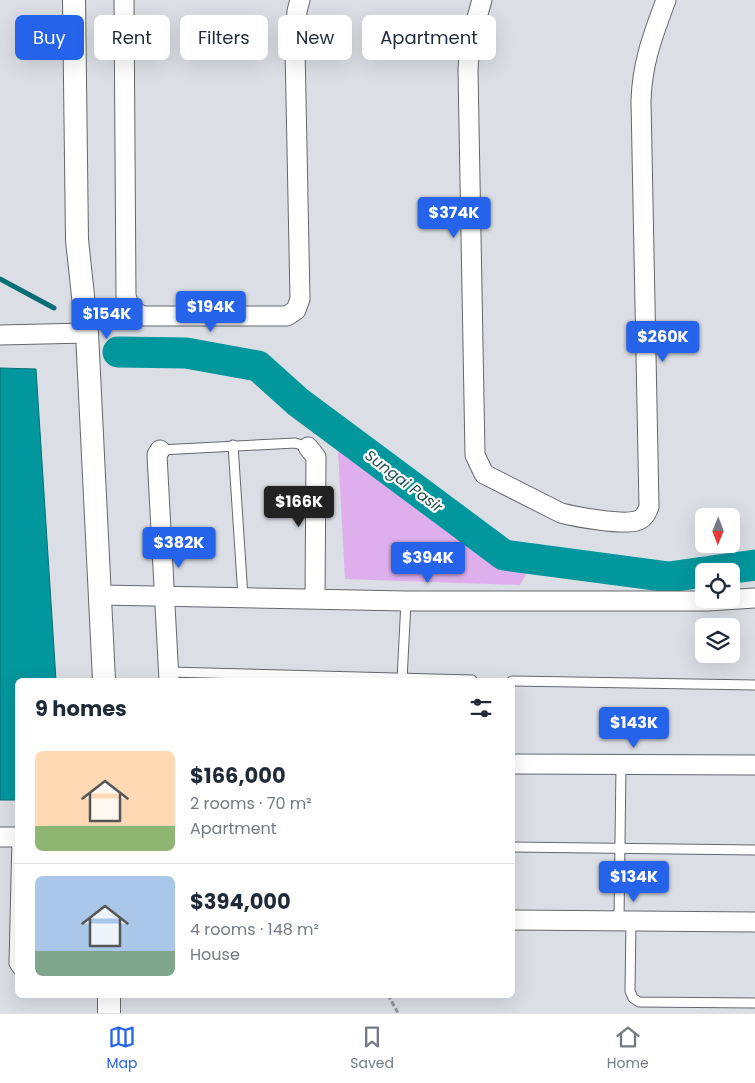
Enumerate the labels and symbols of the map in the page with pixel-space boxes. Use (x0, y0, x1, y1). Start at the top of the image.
pin: $374K (419, 196, 489, 239)
pin: $194K (176, 290, 246, 333)
pin: $154K (72, 298, 142, 340)
pin: $260K (628, 320, 698, 363)
water label: Sungai Pasir (361, 445, 448, 517)
pin: $166K (264, 486, 334, 528)
north arrow (695, 508, 740, 552)
pin: $382K (144, 526, 214, 569)
pin: $394K (393, 542, 463, 584)
pin: $143K (599, 706, 669, 749)
pin: $134K (599, 860, 669, 903)

